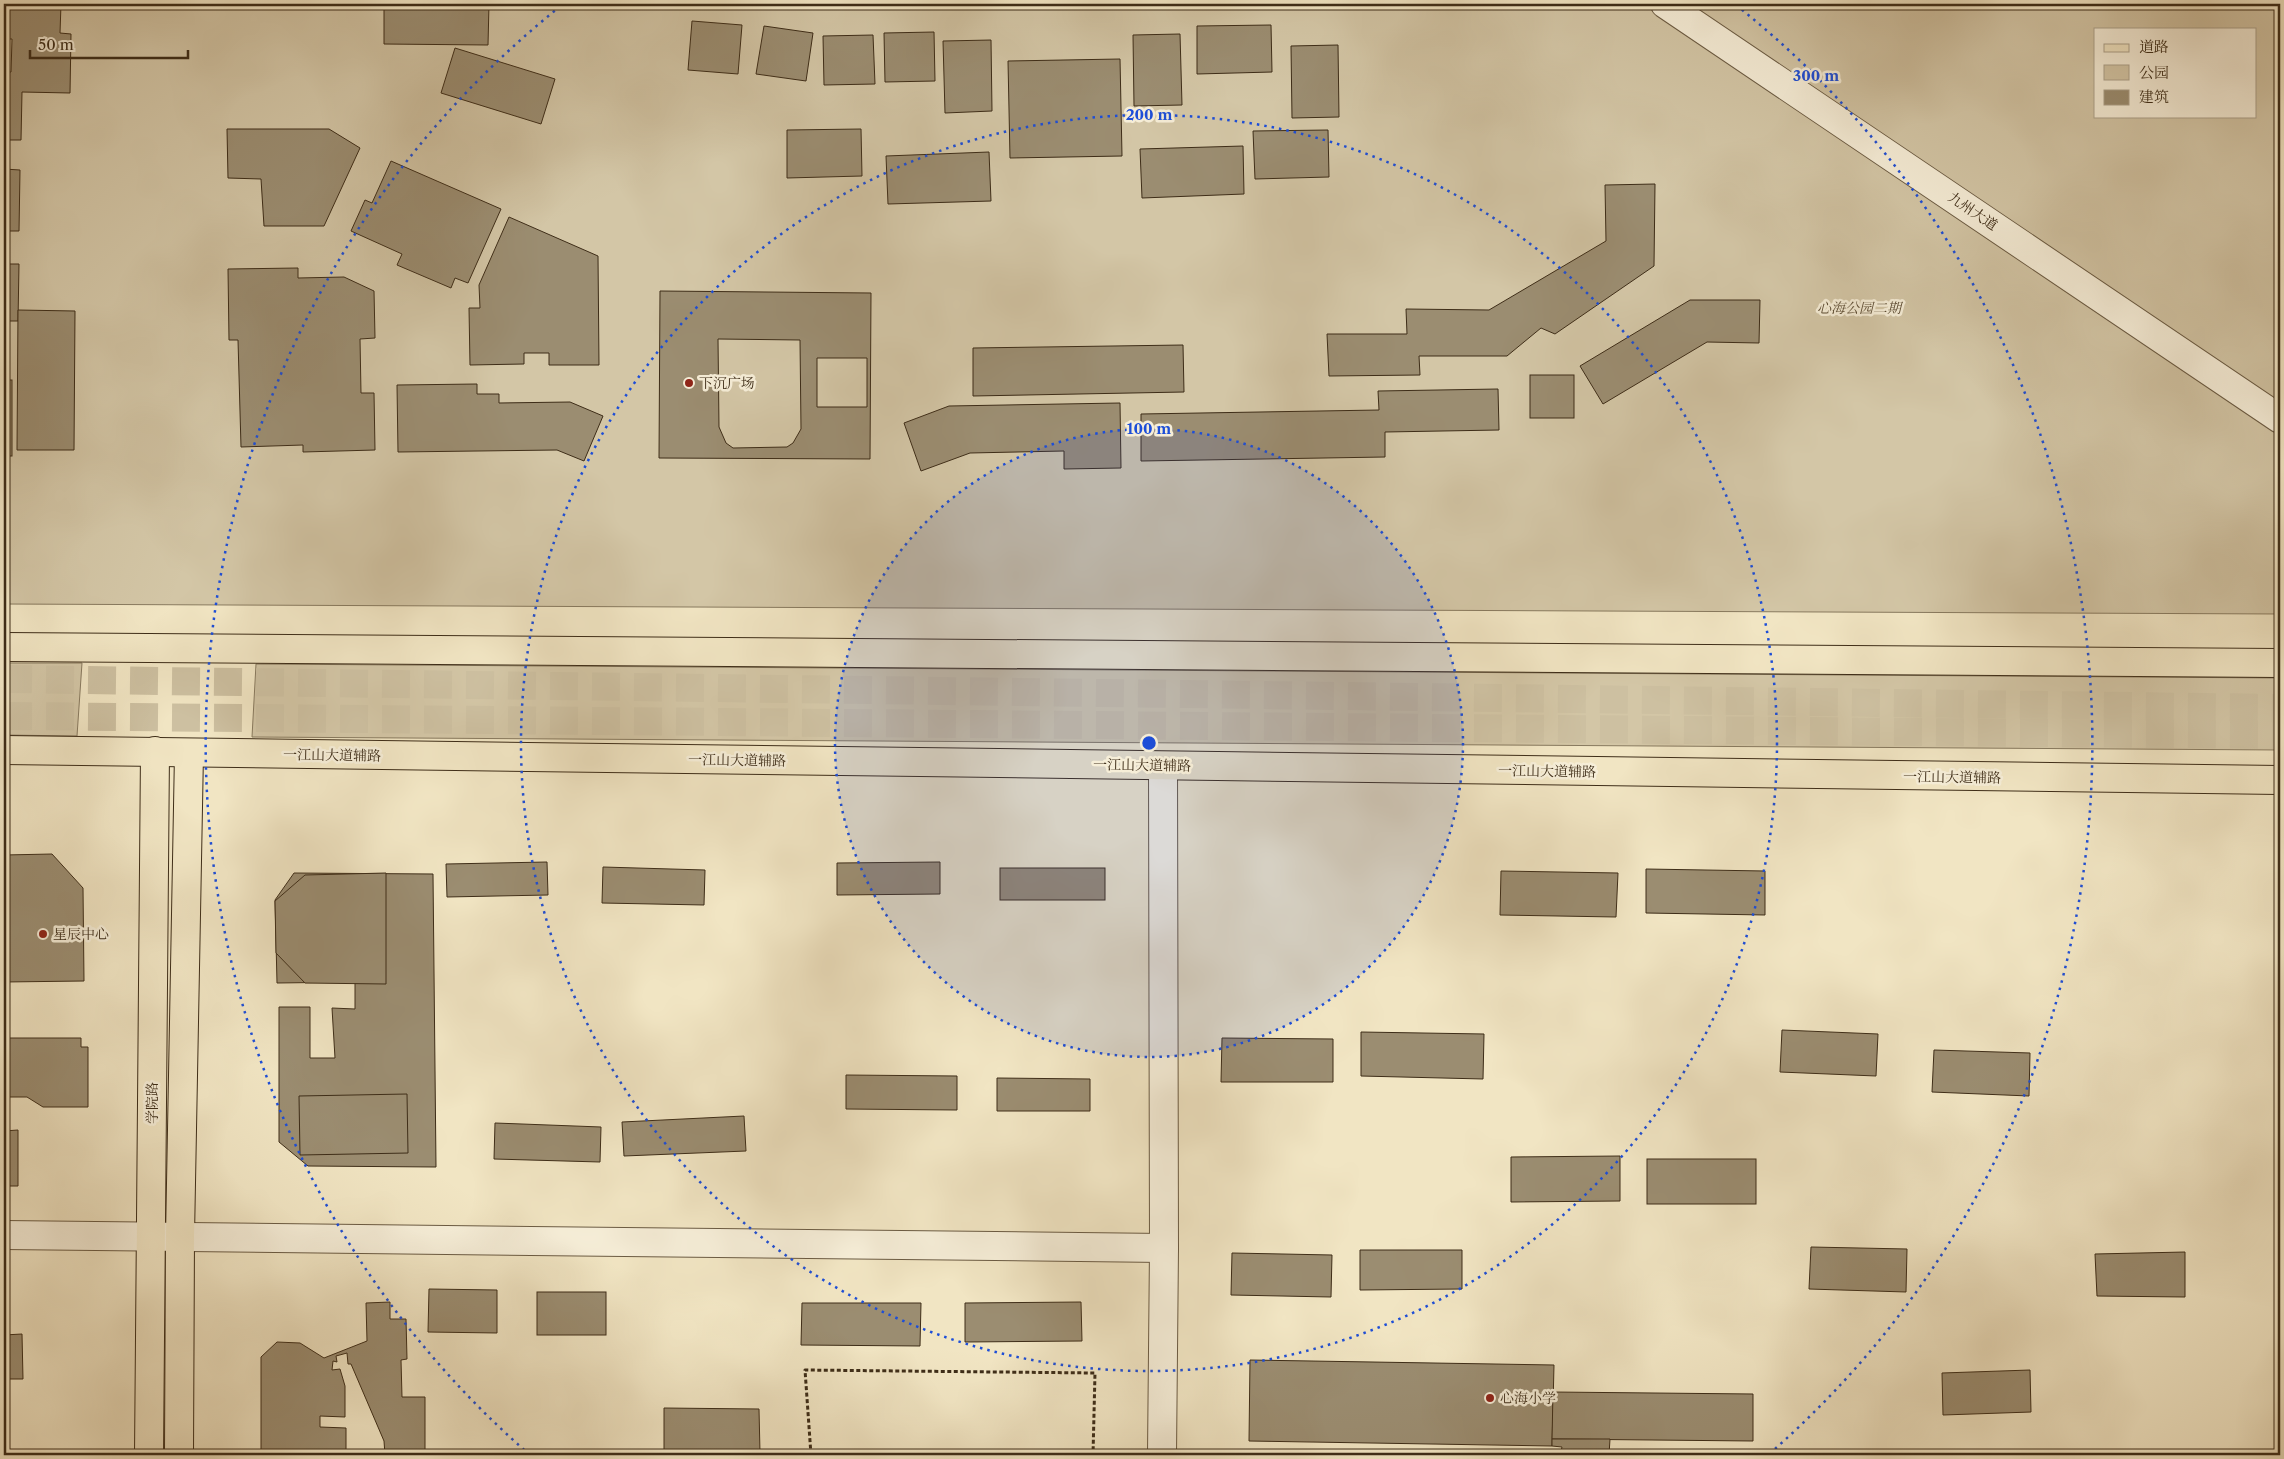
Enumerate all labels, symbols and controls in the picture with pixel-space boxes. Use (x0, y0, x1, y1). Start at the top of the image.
scale bar (30, 28, 188, 60)
legend (2094, 28, 2256, 118)
text: 50 m (38, 35, 74, 54)
text: 道路 (2139, 37, 2169, 56)
text: 公园 (2139, 63, 2169, 82)
text: 300 m (1793, 66, 1839, 85)
text: 建筑 (2139, 87, 2169, 106)
text: 200 m (1126, 105, 1172, 124)
street label: 九州大道 (1945, 188, 2001, 234)
park label: 心海公园二期 (1817, 299, 1904, 317)
place label: 下沉广场 (699, 374, 755, 392)
marker: 下沉广场 (683, 377, 695, 389)
text: 100 m (1127, 419, 1171, 438)
centre of rings (1140, 734, 1158, 752)
street label: 一江山大道辅路 (283, 745, 381, 765)
street label: 一江山大道辅路 (688, 750, 786, 770)
street label: 一江山大道辅路 (1093, 755, 1191, 775)
street label: 一江山大道辅路 (1498, 761, 1596, 781)
street label: 一江山大道辅路 (1903, 767, 2001, 787)
place label: 星辰中心 (53, 925, 109, 943)
marker: 星辰中心 (37, 928, 49, 940)
street label: 学院路 (143, 1082, 161, 1124)
place label: 心海小学 (1500, 1389, 1556, 1407)
marker: 心海小学 (1484, 1392, 1496, 1404)

